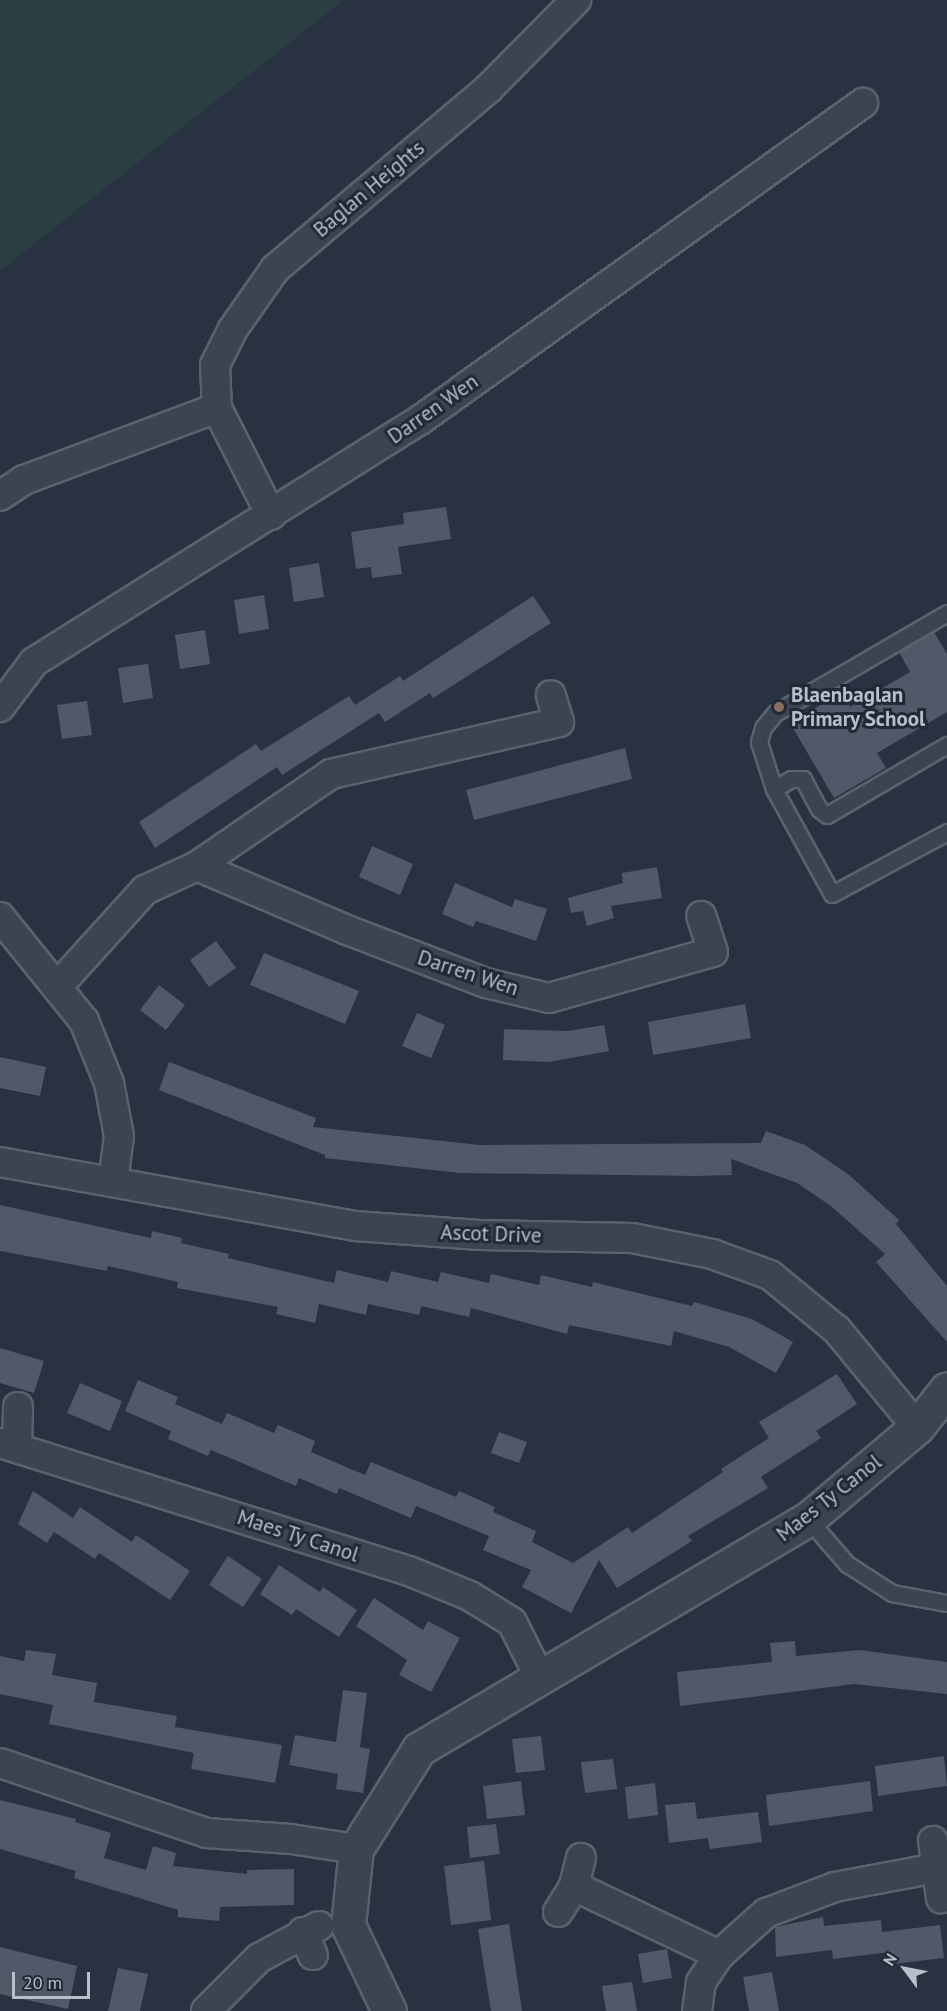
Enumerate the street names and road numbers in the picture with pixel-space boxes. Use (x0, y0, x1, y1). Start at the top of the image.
street label: Baglan Heights (309, 135, 429, 243)
street label: Darren Wen (383, 369, 483, 449)
street label: Darren Wen (414, 945, 522, 1001)
street label: Ascot Drive (440, 1220, 542, 1248)
street label: Maes Ty Canol (771, 1449, 887, 1547)
street label: Maes Ty Canol (234, 1504, 362, 1568)

